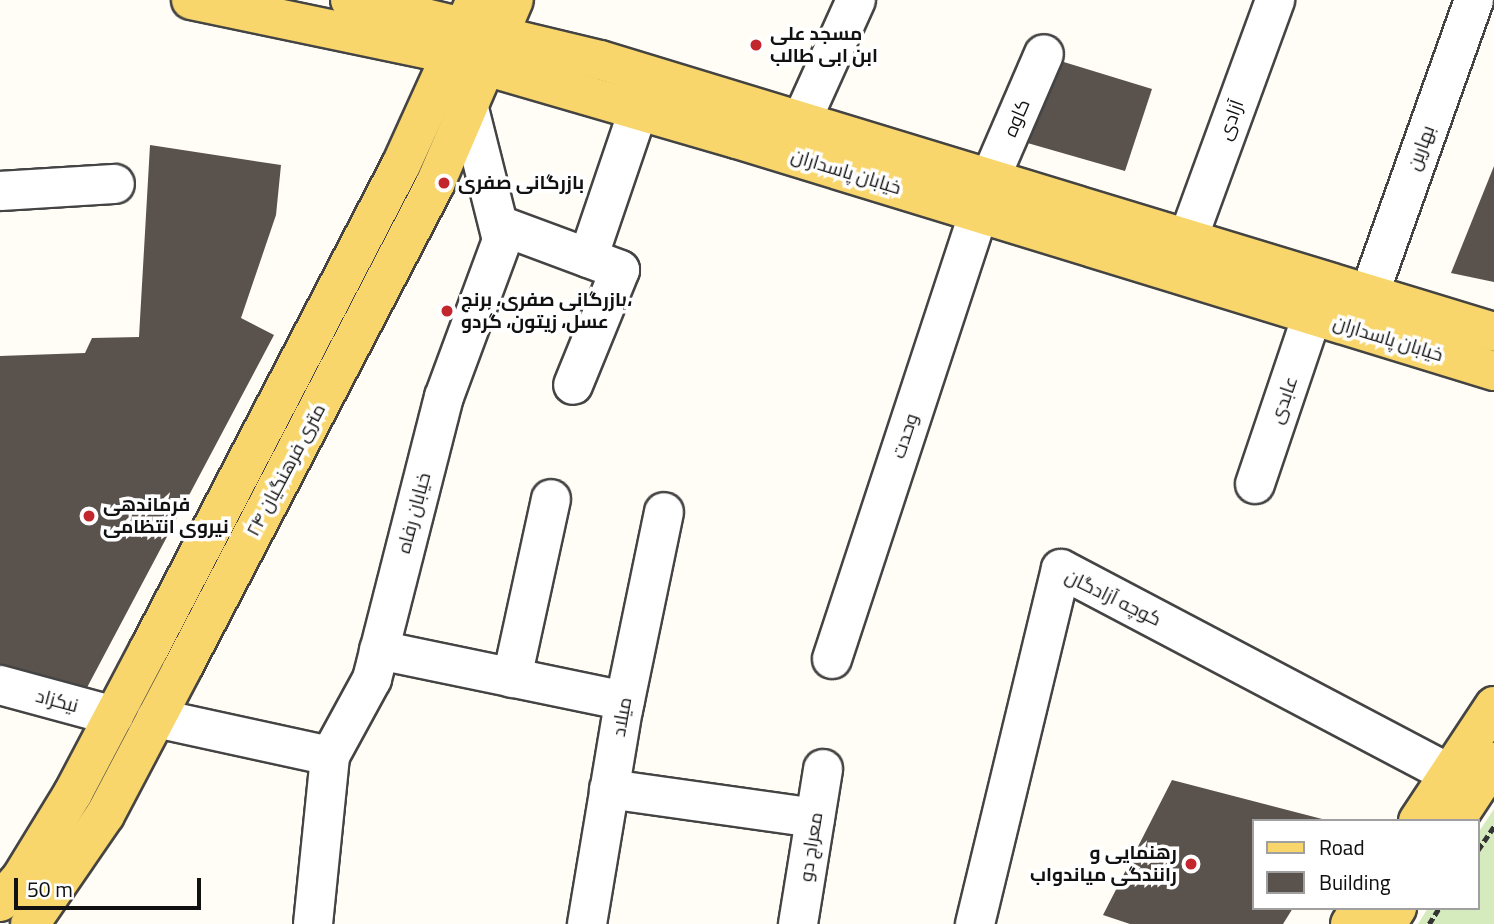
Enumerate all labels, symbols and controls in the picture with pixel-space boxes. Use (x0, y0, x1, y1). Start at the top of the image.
place label: مسجد علی ابن ابی طالب (770, 23, 878, 67)
marker: مسجد علی ابن ابی طالب (748, 37, 764, 53)
street label: کاوه (999, 96, 1035, 140)
street label: آزادی (1213, 97, 1249, 143)
street label: بهارین (1402, 122, 1440, 174)
street label: خیابان پاسداران (788, 144, 904, 200)
place label: بازرگانی صفری (458, 172, 584, 194)
marker: بازرگانی صفری (436, 175, 452, 191)
place label: بازرگانی صفری، برنج، عسل، زیتون، گردو (461, 289, 632, 333)
marker: بازرگانی صفری، برنج، عسل، زیتون، گردو (439, 303, 455, 319)
street label: خیابان پاسداران (1330, 311, 1446, 367)
street label: عابدی (1265, 373, 1303, 427)
street label: ۲۴ متری فرهنگیان (241, 400, 331, 540)
street label: وحدت (887, 411, 923, 461)
street label: خیابان رفاه (392, 470, 436, 556)
place label: فرماندهی نیروی انتظامی (103, 494, 229, 538)
marker: فرماندهی نیروی انتظامی (81, 508, 97, 524)
street label: کوچه آزادگان (1061, 565, 1165, 631)
street label: نیکزاد (33, 684, 81, 718)
street label: میلاد (607, 695, 637, 739)
street label: معراج دو (794, 811, 828, 883)
legend (1252, 819, 1480, 910)
text: Road (1319, 828, 1365, 867)
place label: رهنمایی و رانندگی میاندواب (1030, 842, 1177, 886)
marker: رهنمایی و رانندگی میاندواب (1183, 856, 1199, 872)
text: Building (1319, 863, 1391, 902)
scale bar (18, 864, 205, 908)
text: 50 m (27, 870, 73, 909)

